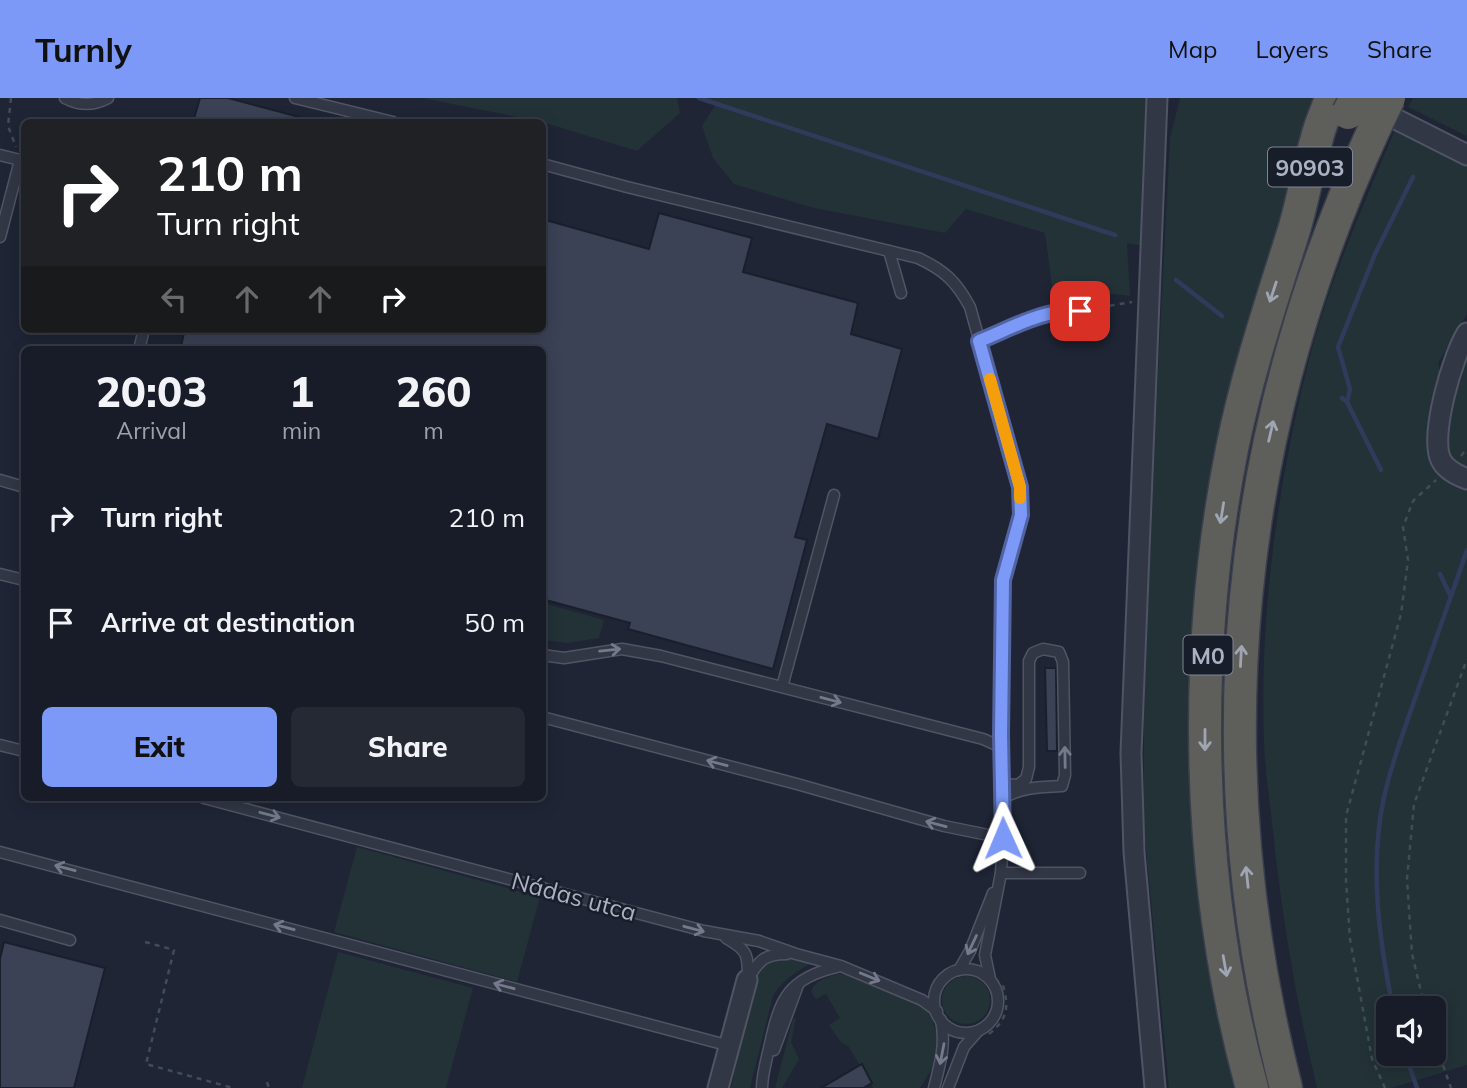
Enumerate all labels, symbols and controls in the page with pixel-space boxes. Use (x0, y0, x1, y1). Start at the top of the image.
text: Turnly (35, 29, 132, 70)
text: Map (1168, 34, 1217, 64)
text: Layers (1255, 34, 1329, 64)
text: Share (1367, 34, 1432, 64)
text: 210 m (157, 142, 303, 203)
icon: right (42, 147, 133, 238)
road number: 90903 (1268, 148, 1352, 186)
text: Turn right (157, 203, 300, 243)
icon: left (155, 280, 193, 318)
icon: ahead (228, 280, 266, 318)
icon: ahead (301, 280, 339, 318)
icon: right (374, 280, 412, 318)
pin (1050, 281, 1110, 341)
one-way arrow (1266, 281, 1279, 303)
icon: arrive (1061, 292, 1099, 330)
text: 20:03 (96, 365, 207, 418)
text: 1 (289, 365, 314, 418)
text: 260 (396, 365, 471, 418)
text: Arrival (116, 416, 187, 445)
text: min (282, 416, 321, 445)
text: m (423, 416, 444, 445)
one-way arrow (1265, 420, 1278, 443)
icon: right (42, 499, 80, 537)
text: Turn right (101, 501, 222, 534)
text: 210 m (449, 501, 525, 534)
one-way arrow (1215, 502, 1228, 524)
icon: arrive (42, 604, 80, 642)
text: Arrive at destination (101, 606, 356, 639)
text: 50 m (464, 606, 525, 639)
road number: M0 (1184, 636, 1232, 674)
one-way arrow (598, 644, 621, 657)
one-way arrow (1234, 645, 1247, 668)
one-way arrow (819, 694, 842, 707)
button: Exit (42, 707, 277, 787)
button: Share (291, 707, 525, 787)
one-way arrow (1199, 728, 1212, 751)
one-way arrow (1058, 745, 1072, 768)
one-way arrow (706, 755, 728, 768)
position arrow (966, 801, 1040, 875)
one-way arrow (259, 810, 281, 823)
one-way arrow (925, 816, 947, 829)
one-way arrow (54, 861, 76, 874)
street label: Nádas utca (508, 865, 640, 927)
one-way arrow (1240, 866, 1253, 888)
one-way arrow (274, 920, 296, 933)
one-way arrow (683, 923, 705, 936)
one-way arrow (965, 934, 978, 955)
one-way arrow (1219, 955, 1232, 977)
one-way arrow (859, 972, 880, 985)
one-way arrow (493, 979, 516, 992)
map controls (1376, 996, 1446, 1066)
button: sound (1376, 996, 1446, 1066)
one-way arrow (935, 1042, 948, 1065)

